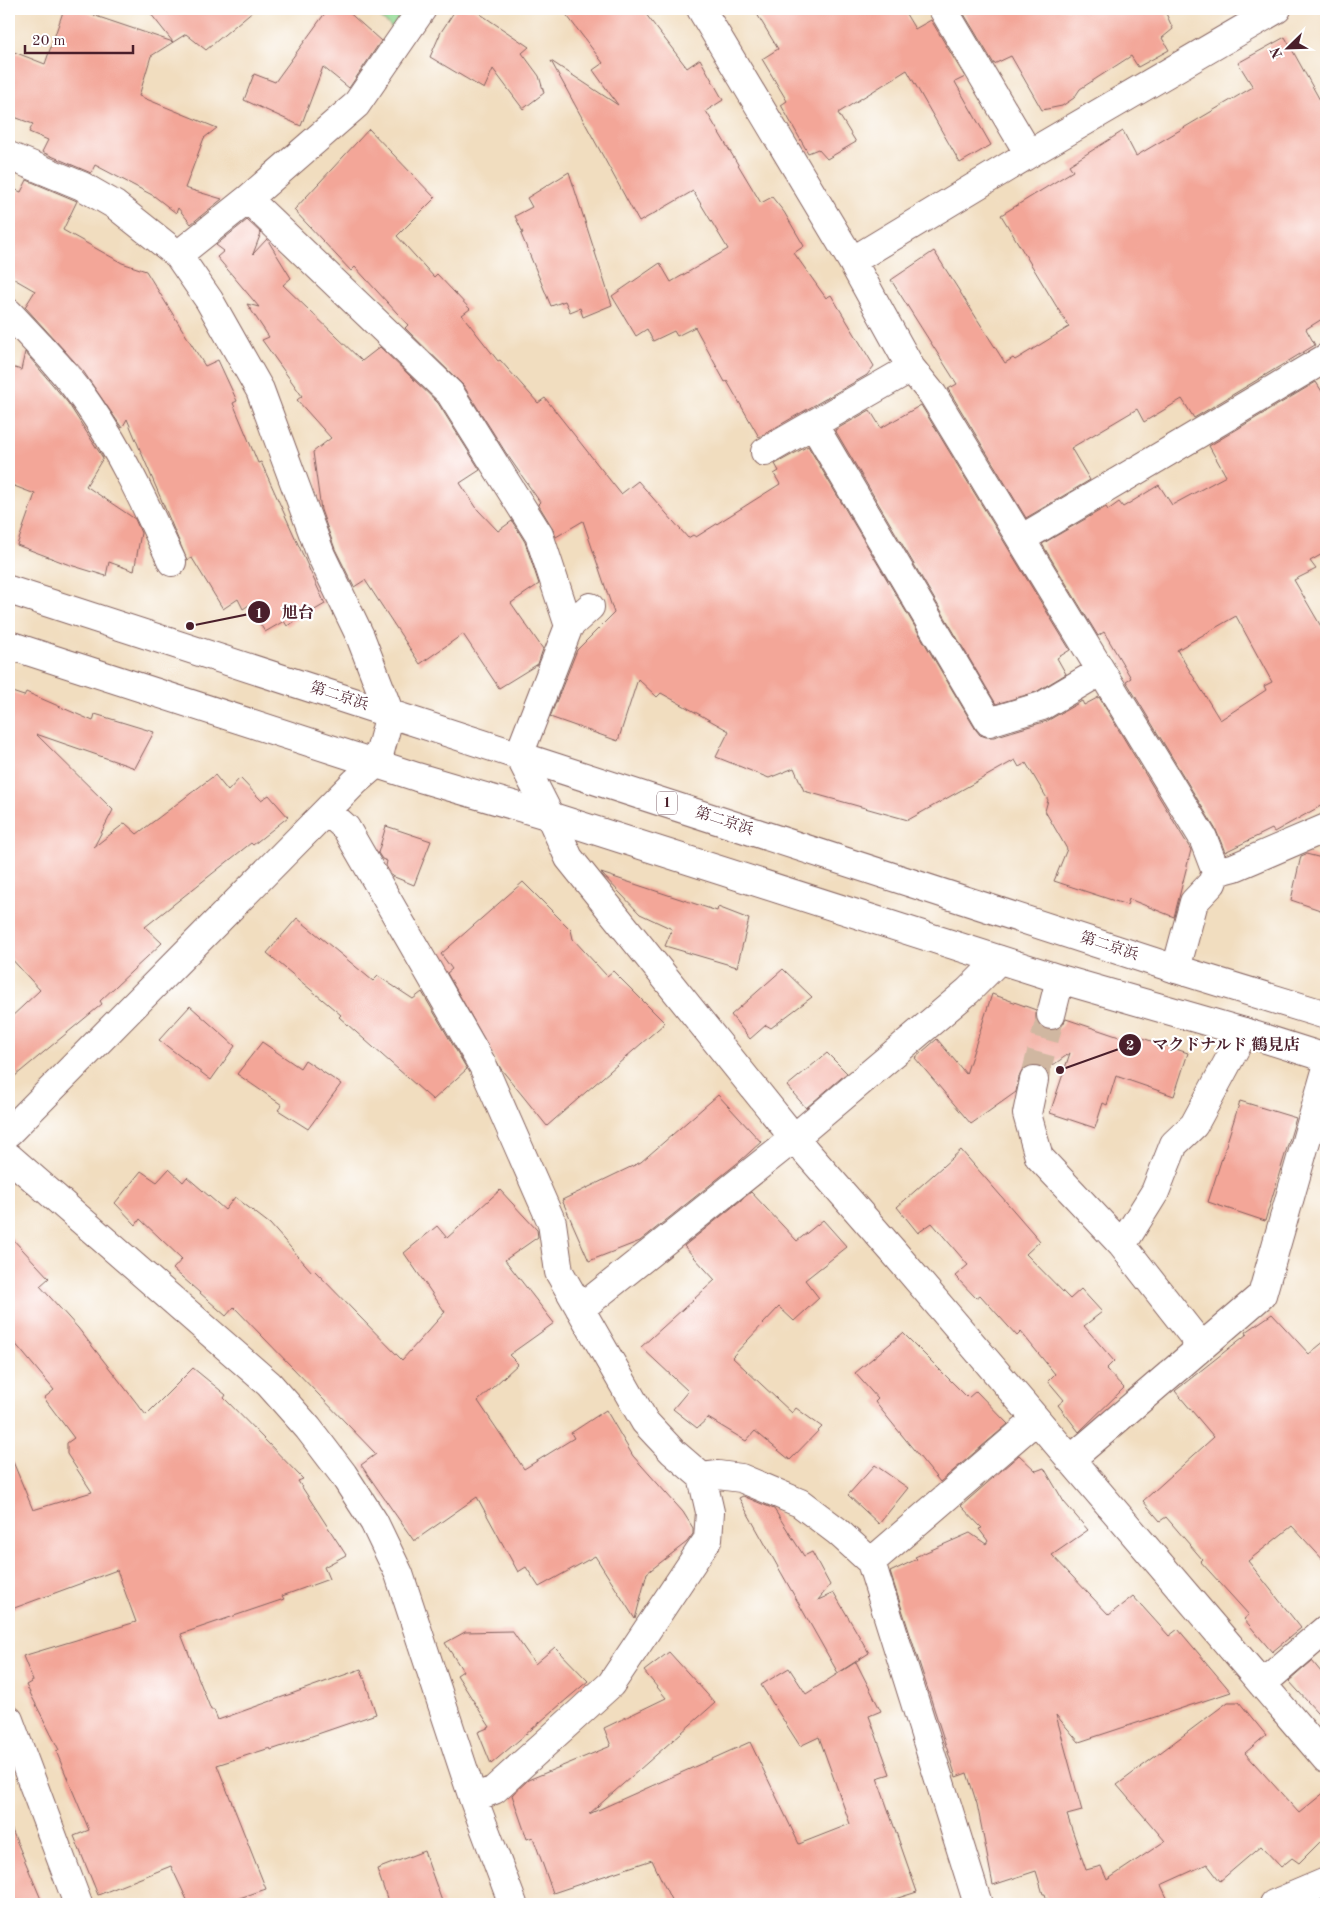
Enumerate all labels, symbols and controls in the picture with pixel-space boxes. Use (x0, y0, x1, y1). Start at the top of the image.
scale bar (25, 22, 132, 54)
north arrow (1262, 22, 1312, 72)
text: 20 m (32, 34, 66, 49)
text: N (1268, 45, 1285, 60)
callout: 旭台 (247, 597, 324, 628)
text: 旭台 (282, 604, 314, 622)
text: 1 (255, 607, 263, 622)
street label: 第二京浜 (308, 679, 370, 713)
road number: 1 (657, 791, 677, 814)
street label: 第二京浜 (693, 804, 755, 838)
street label: 第二京浜 (1078, 929, 1140, 963)
callout: マクドナルド 鶴見店 (1117, 1029, 1311, 1060)
text: マクドナルド 鶴見店 (1152, 1036, 1300, 1054)
text: 2 (1126, 1039, 1134, 1054)

